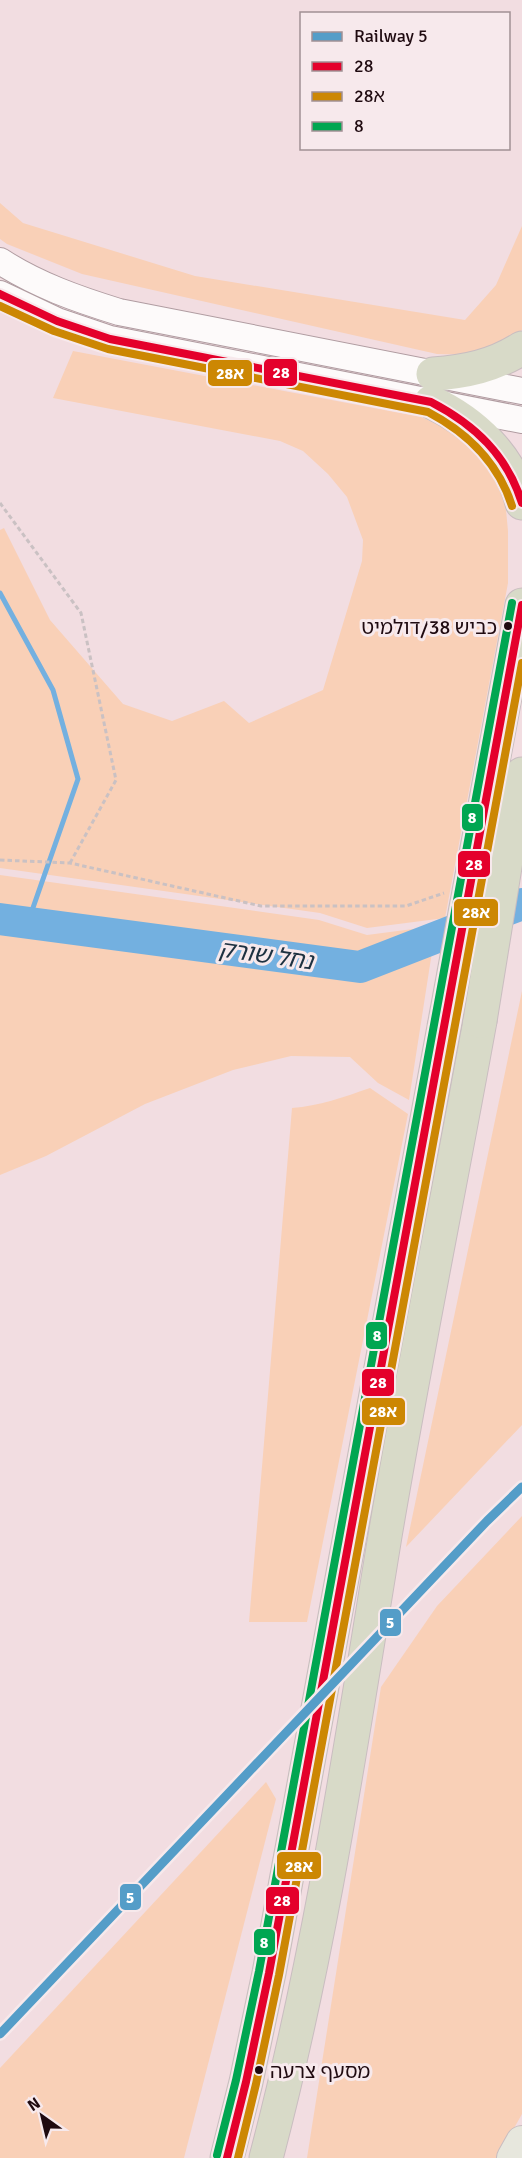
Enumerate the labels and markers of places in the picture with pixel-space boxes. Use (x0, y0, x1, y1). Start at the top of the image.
place label: כביש 38/דולמיט (361, 615, 497, 640)
marker: כביש 38/דולמיט (502, 620, 514, 632)
place label: מסעף צרעה (270, 2059, 370, 2084)
marker: מסעף צרעה (253, 2064, 265, 2076)

